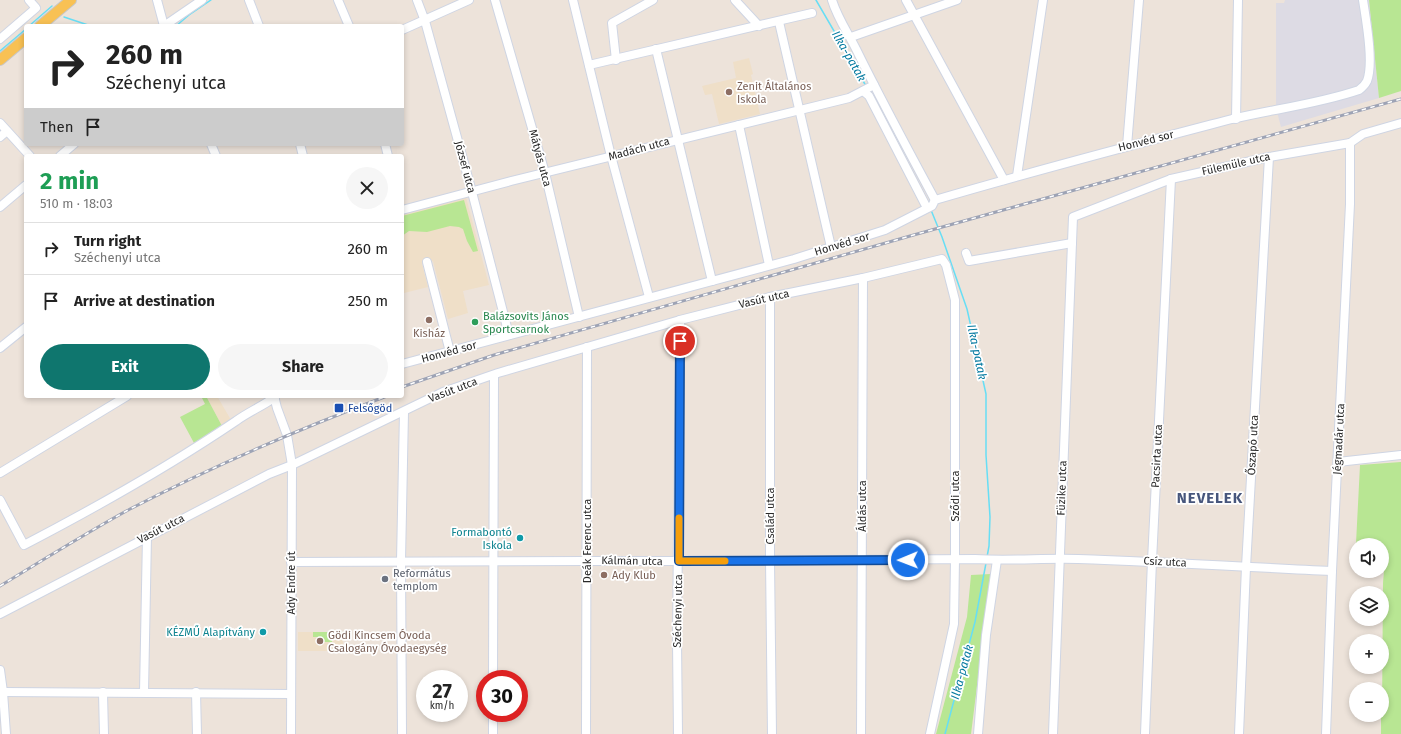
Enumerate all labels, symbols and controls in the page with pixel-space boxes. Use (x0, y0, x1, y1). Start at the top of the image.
water label: Ilka-patak (829, 28, 869, 84)
text: 260 m (106, 38, 183, 71)
icon: right (40, 40, 92, 92)
text: Széchenyi utca (106, 72, 226, 94)
place label: Zenit Általános Iskola (737, 79, 811, 106)
marker: Zenit Általános Iskola (724, 87, 734, 97)
icon: arrive (82, 116, 104, 138)
text: Then (40, 118, 74, 136)
street label: Mátyás utca (526, 128, 554, 188)
street label: Honvéd sor (1117, 128, 1176, 154)
street label: Madách utca (607, 135, 671, 163)
street label: József utca (452, 139, 478, 195)
street label: Fülemüle utca (1201, 150, 1271, 178)
text: 2 min (40, 167, 99, 195)
button: close (346, 167, 388, 209)
text: 510 m · 18:03 (40, 196, 113, 211)
street label: Honvéd sor (813, 229, 872, 259)
text: Turn right (74, 232, 141, 250)
icon: right (40, 238, 62, 260)
text: 260 m (347, 240, 388, 258)
text: Széchenyi utca (74, 250, 161, 265)
street label: Vasút utca (738, 287, 790, 311)
icon: arrive (40, 290, 62, 312)
text: Arrive at destination (74, 292, 215, 310)
text: 250 m (348, 292, 388, 310)
place label: Balázsovits János Sportcsarnok (483, 310, 569, 336)
marker: Kisház (424, 315, 434, 325)
marker: Balázsovits János Sportcsarnok (470, 317, 480, 327)
water label: Ilka-patak (964, 323, 990, 381)
pin (663, 324, 697, 358)
place label: Kisház (413, 327, 445, 340)
icon: arrive (669, 330, 691, 352)
street label: Honvéd sor (420, 338, 479, 366)
button: Exit (40, 344, 210, 390)
button: Share (218, 344, 388, 390)
street label: Vasút utca (427, 375, 479, 405)
marker: Felsőgöd (333, 402, 345, 414)
place label: Felsőgöd (348, 402, 392, 415)
street label: Jégmadár utca (1331, 403, 1347, 475)
street label: Őszapó utca (1244, 414, 1261, 476)
street label: Pacsirta utca (1149, 424, 1165, 488)
street label: Füzike utca (1055, 460, 1069, 516)
street label: Sződi utca (949, 471, 962, 521)
street label: Áldás utca (855, 480, 869, 532)
street label: Család utca (764, 488, 777, 544)
district label: NEVELEK (1177, 489, 1243, 507)
street label: Deák Ferenc utca (581, 499, 594, 583)
street label: Vasút utca (135, 512, 187, 546)
place label: Formabontó Iskola (451, 526, 512, 552)
marker: Formabontó Iskola (515, 533, 525, 543)
map controls (1349, 538, 1389, 722)
button: sound (1349, 538, 1389, 578)
position arrow (887, 539, 929, 581)
street label: Ady Endre út (285, 551, 298, 615)
street label: Kálmán utca (601, 554, 663, 568)
street label: Csíz utca (1143, 554, 1187, 570)
place label: Református templom (393, 567, 451, 593)
place label: Ady Klub (612, 569, 656, 582)
marker: Ady Klub (599, 570, 609, 580)
marker: Református templom (380, 574, 390, 584)
street label: Széchenyi utca (671, 574, 685, 648)
button: layers (1349, 586, 1389, 626)
place label: KÉZMŰ Alapítvány (166, 625, 256, 639)
marker: KÉZMŰ Alapítvány (258, 627, 268, 637)
place label: Gödi Kincsem Óvoda Csalogány Óvodaegység (328, 628, 447, 655)
button: + (1349, 634, 1389, 674)
marker: Gödi Kincsem Óvoda Csalogány Óvodaegység (315, 636, 325, 646)
water label: Ilka-patak (948, 643, 976, 701)
speed limit sign: 30 (476, 670, 528, 722)
text: 27 (432, 679, 452, 703)
button: − (1349, 682, 1389, 722)
text: km/h (430, 700, 454, 712)

